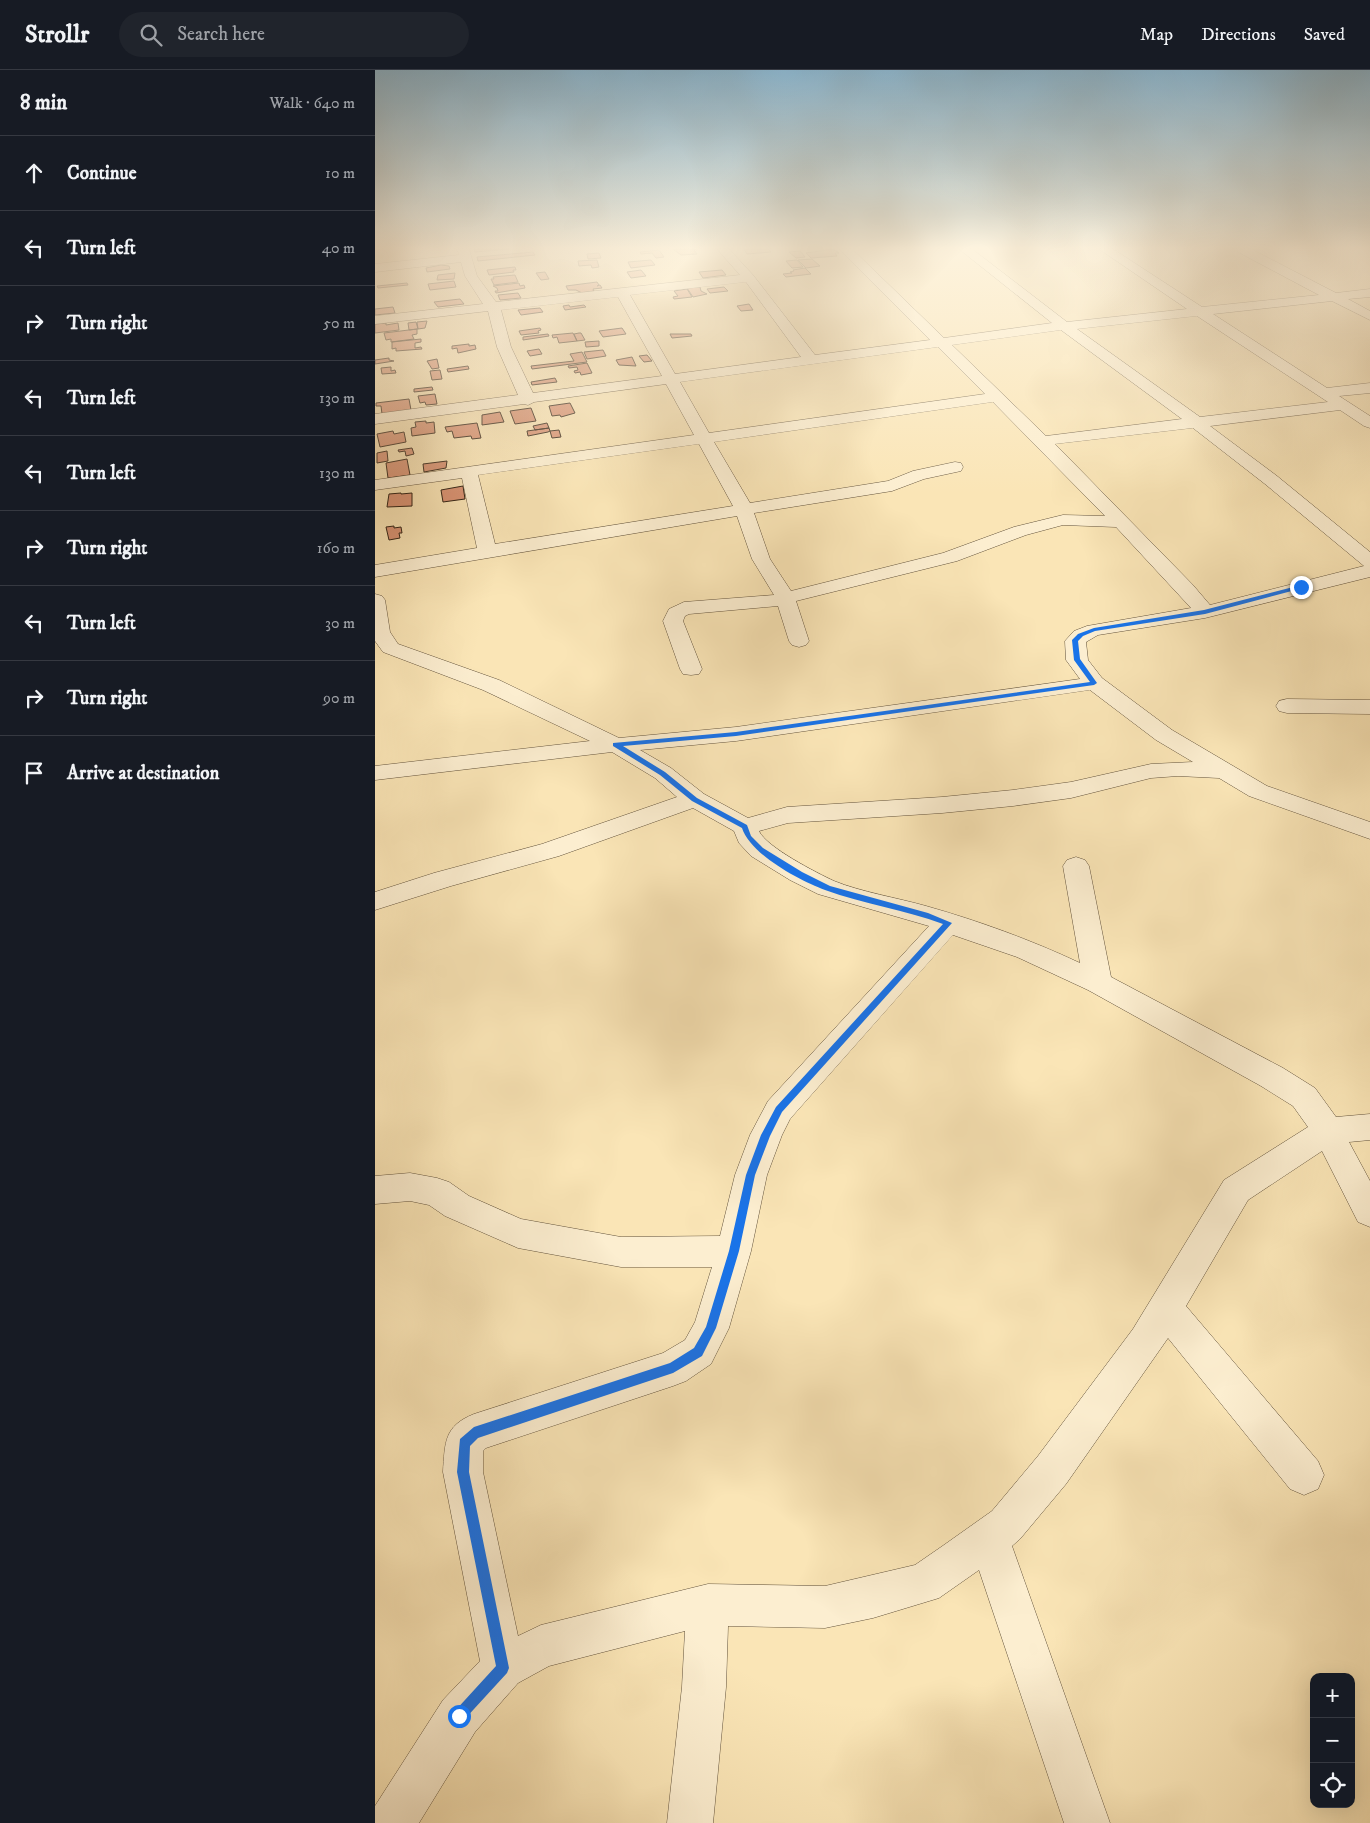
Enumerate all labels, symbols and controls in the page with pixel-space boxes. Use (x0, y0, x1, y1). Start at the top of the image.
search box (119, 12, 469, 57)
text: Strollr (25, 20, 89, 50)
icon: search (137, 21, 165, 49)
text: Search here (177, 23, 265, 46)
text: Map (1140, 24, 1173, 46)
text: Directions (1201, 24, 1276, 46)
text: Saved (1304, 24, 1345, 46)
text: 8 min (20, 90, 67, 116)
text: Walk · 640 m (269, 93, 355, 113)
icon: ahead (20, 159, 48, 187)
text: Continue (67, 162, 137, 185)
text: 10 m (325, 163, 355, 183)
icon: left (20, 234, 48, 262)
text: Turn left (67, 237, 136, 260)
text: 40 m (322, 238, 355, 258)
icon: right (20, 309, 48, 337)
text: Turn right (67, 312, 147, 335)
text: 50 m (323, 313, 355, 333)
icon: left (20, 384, 48, 412)
text: Turn left (67, 387, 136, 410)
text: 130 m (319, 388, 355, 408)
icon: left (20, 459, 48, 487)
text: Turn left (67, 462, 136, 485)
text: 130 m (319, 463, 355, 483)
icon: right (20, 534, 48, 562)
text: Turn right (67, 537, 147, 560)
text: 160 m (317, 538, 355, 558)
route end (1290, 576, 1313, 599)
icon: left (20, 609, 48, 637)
text: Turn left (67, 612, 136, 635)
text: 30 m (325, 613, 355, 633)
icon: right (20, 684, 48, 712)
text: Turn right (67, 687, 147, 710)
text: 90 m (323, 688, 355, 708)
icon: arrive (20, 759, 48, 787)
text: Arrive at destination (67, 762, 219, 785)
map controls (1310, 1673, 1355, 1808)
button: + (1310, 1673, 1355, 1718)
route start (448, 1705, 471, 1728)
button: − (1310, 1718, 1355, 1763)
button: locate (1310, 1763, 1355, 1808)

